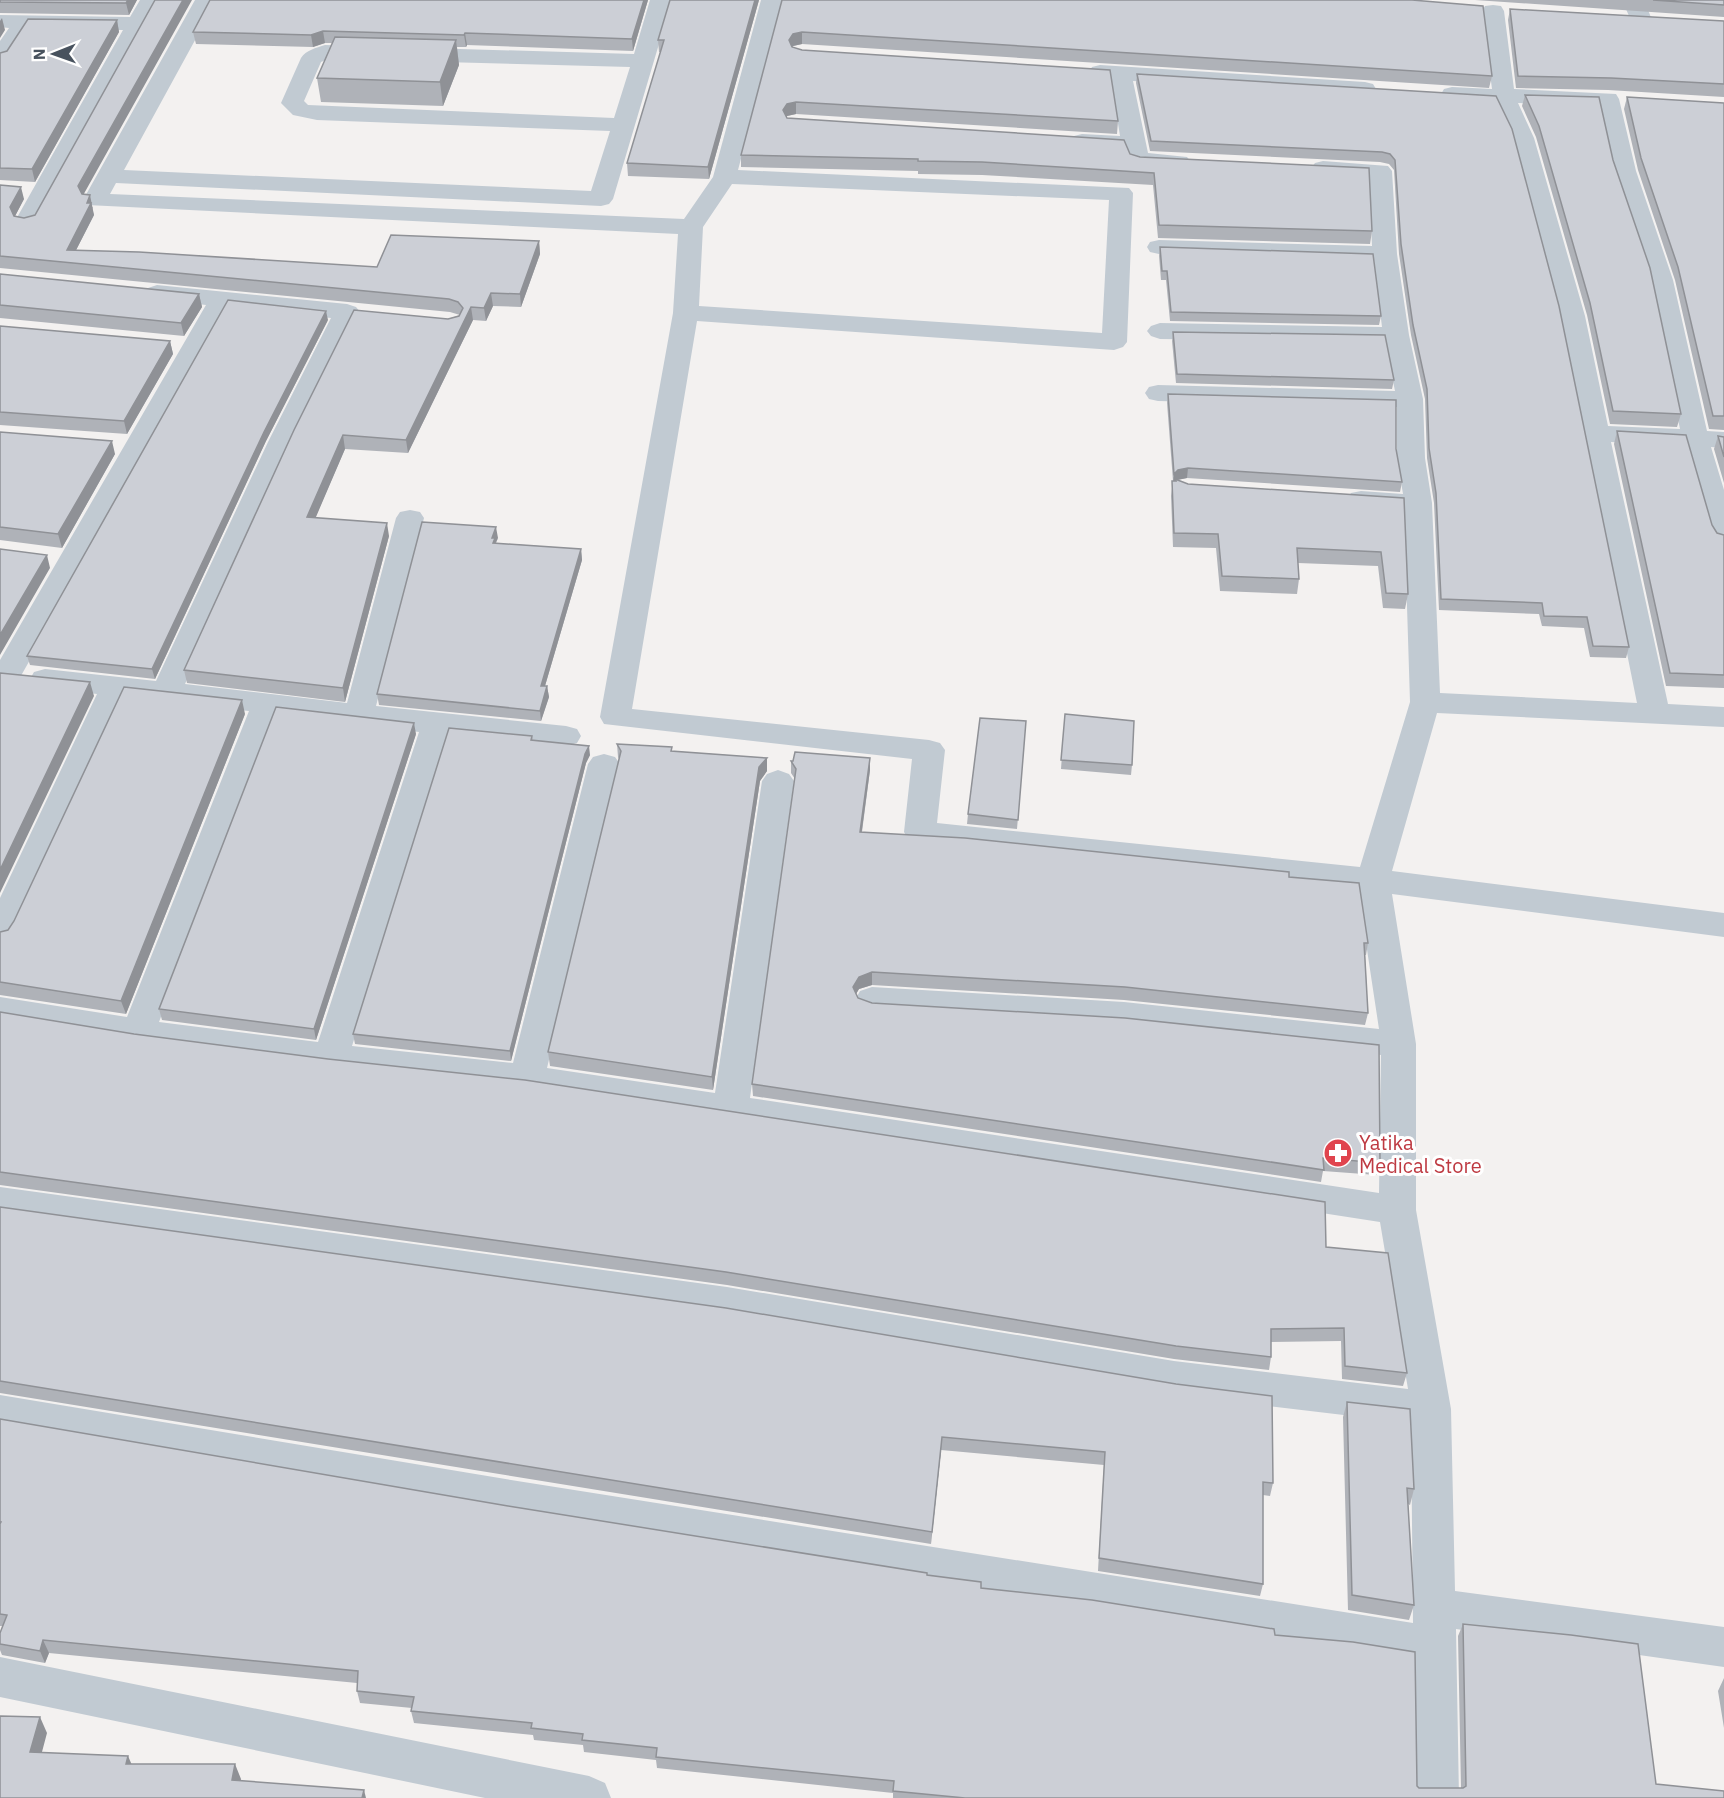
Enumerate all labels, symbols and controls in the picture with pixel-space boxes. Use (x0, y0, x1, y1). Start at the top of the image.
north arrow (24, 24, 84, 84)
text: N (29, 48, 49, 60)
place label: Yatika Medical Store (1359, 1129, 1482, 1179)
pharmacy icon: Yatika Medical Store (1322, 1137, 1354, 1169)

